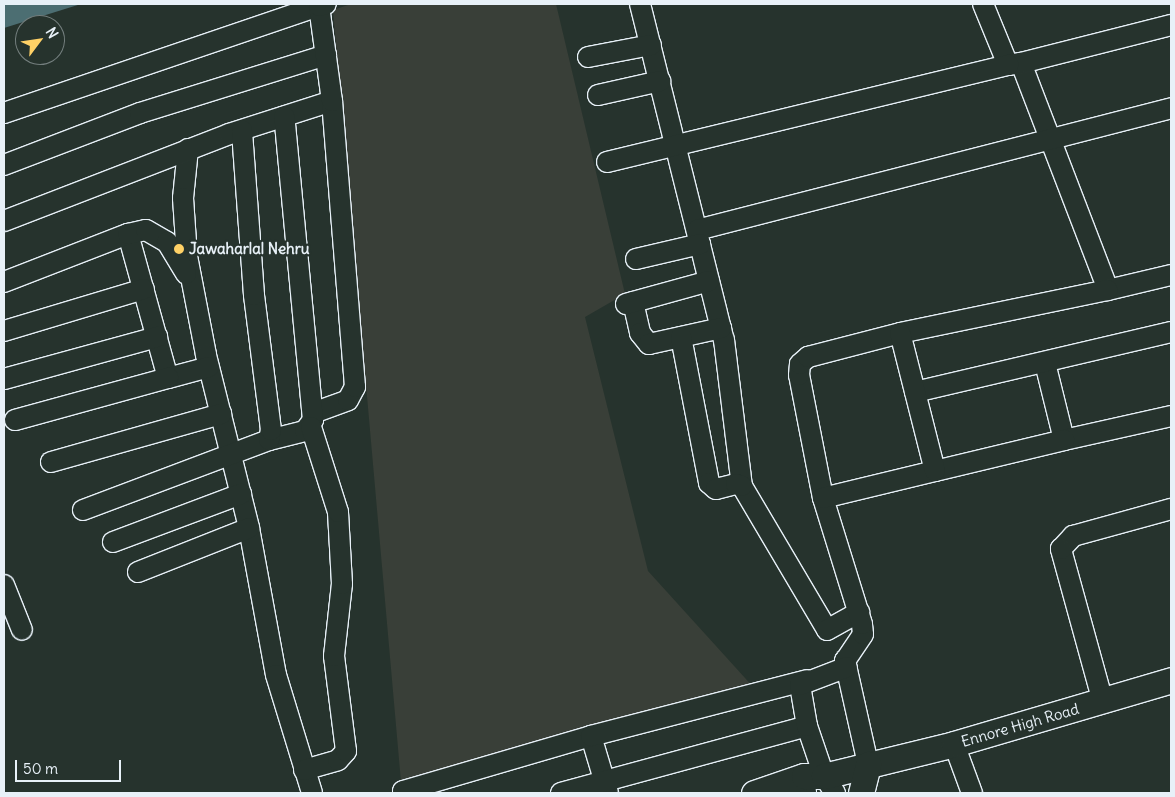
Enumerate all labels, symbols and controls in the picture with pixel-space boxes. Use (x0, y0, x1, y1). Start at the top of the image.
north arrow (15, 15, 65, 65)
text: N (42, 24, 62, 42)
place label: Jawaharlal Nehru (189, 240, 310, 258)
marker: Jawaharlal Nehru (173, 243, 185, 255)
street label: Ennore High Road (959, 700, 1081, 750)
scale bar (18, 750, 124, 782)
text: 50 m (23, 759, 58, 778)

